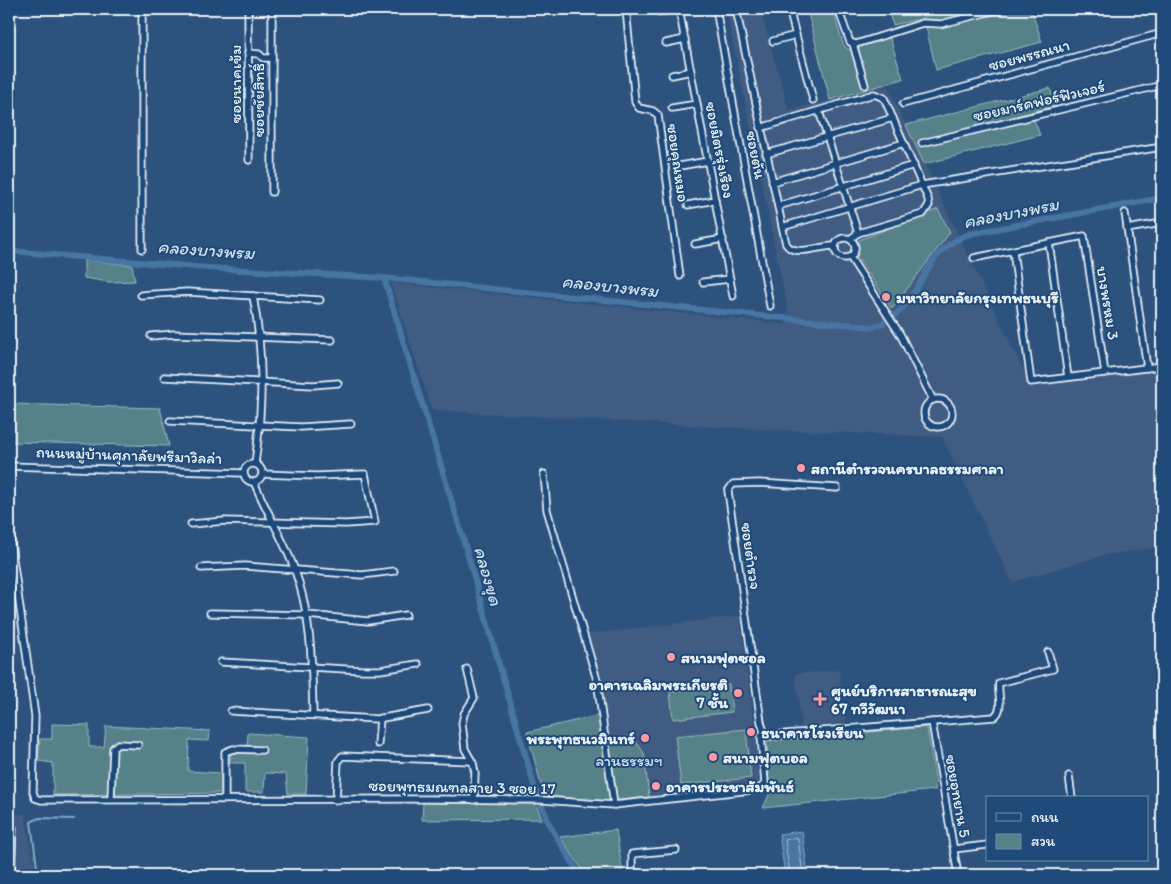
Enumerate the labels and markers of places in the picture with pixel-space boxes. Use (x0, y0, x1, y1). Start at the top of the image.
place label: มหาวิทยาลัยกรุงเทพธนบุรี (896, 288, 1059, 309)
marker: มหาวิทยาลัยกรุงเทพธนบุรี (880, 291, 892, 303)
place label: สถานีตำรวจนครบาลธรรมศาลา (811, 459, 1004, 478)
marker: สถานีตำรวจนครบาลธรรมศาลา (795, 462, 807, 474)
place label: สนามฟุตซอล (681, 648, 766, 669)
marker: สนามฟุตซอล (665, 651, 677, 663)
place label: อาคารเฉลิมพระเกียรติ 7 ชั้น (589, 675, 729, 712)
place label: ศูนย์บริการสาธารณะสุข 67 ทวีวัฒนา (831, 681, 977, 718)
marker: อาคารเฉลิมพระเกียรติ 7 ชั้น (732, 687, 744, 699)
marker: ศูนย์บริการสาธารณะสุข 67 ทวีวัฒนา (813, 692, 827, 706)
place label: ธนาคารโรงเรียน (761, 723, 864, 742)
marker: ธนาคารโรงเรียน (745, 726, 757, 738)
place label: พระพุทธนวมินทร์ (526, 729, 636, 750)
marker: พระพุทธนวมินทร์ (639, 732, 651, 744)
place label: สนามฟุตบอล (723, 748, 808, 769)
marker: สนามฟุตบอล (707, 751, 719, 763)
place label: อาคารประชาสัมพันธ์ (666, 777, 794, 796)
marker: อาคารประชาสัมพันธ์ (650, 780, 662, 792)

